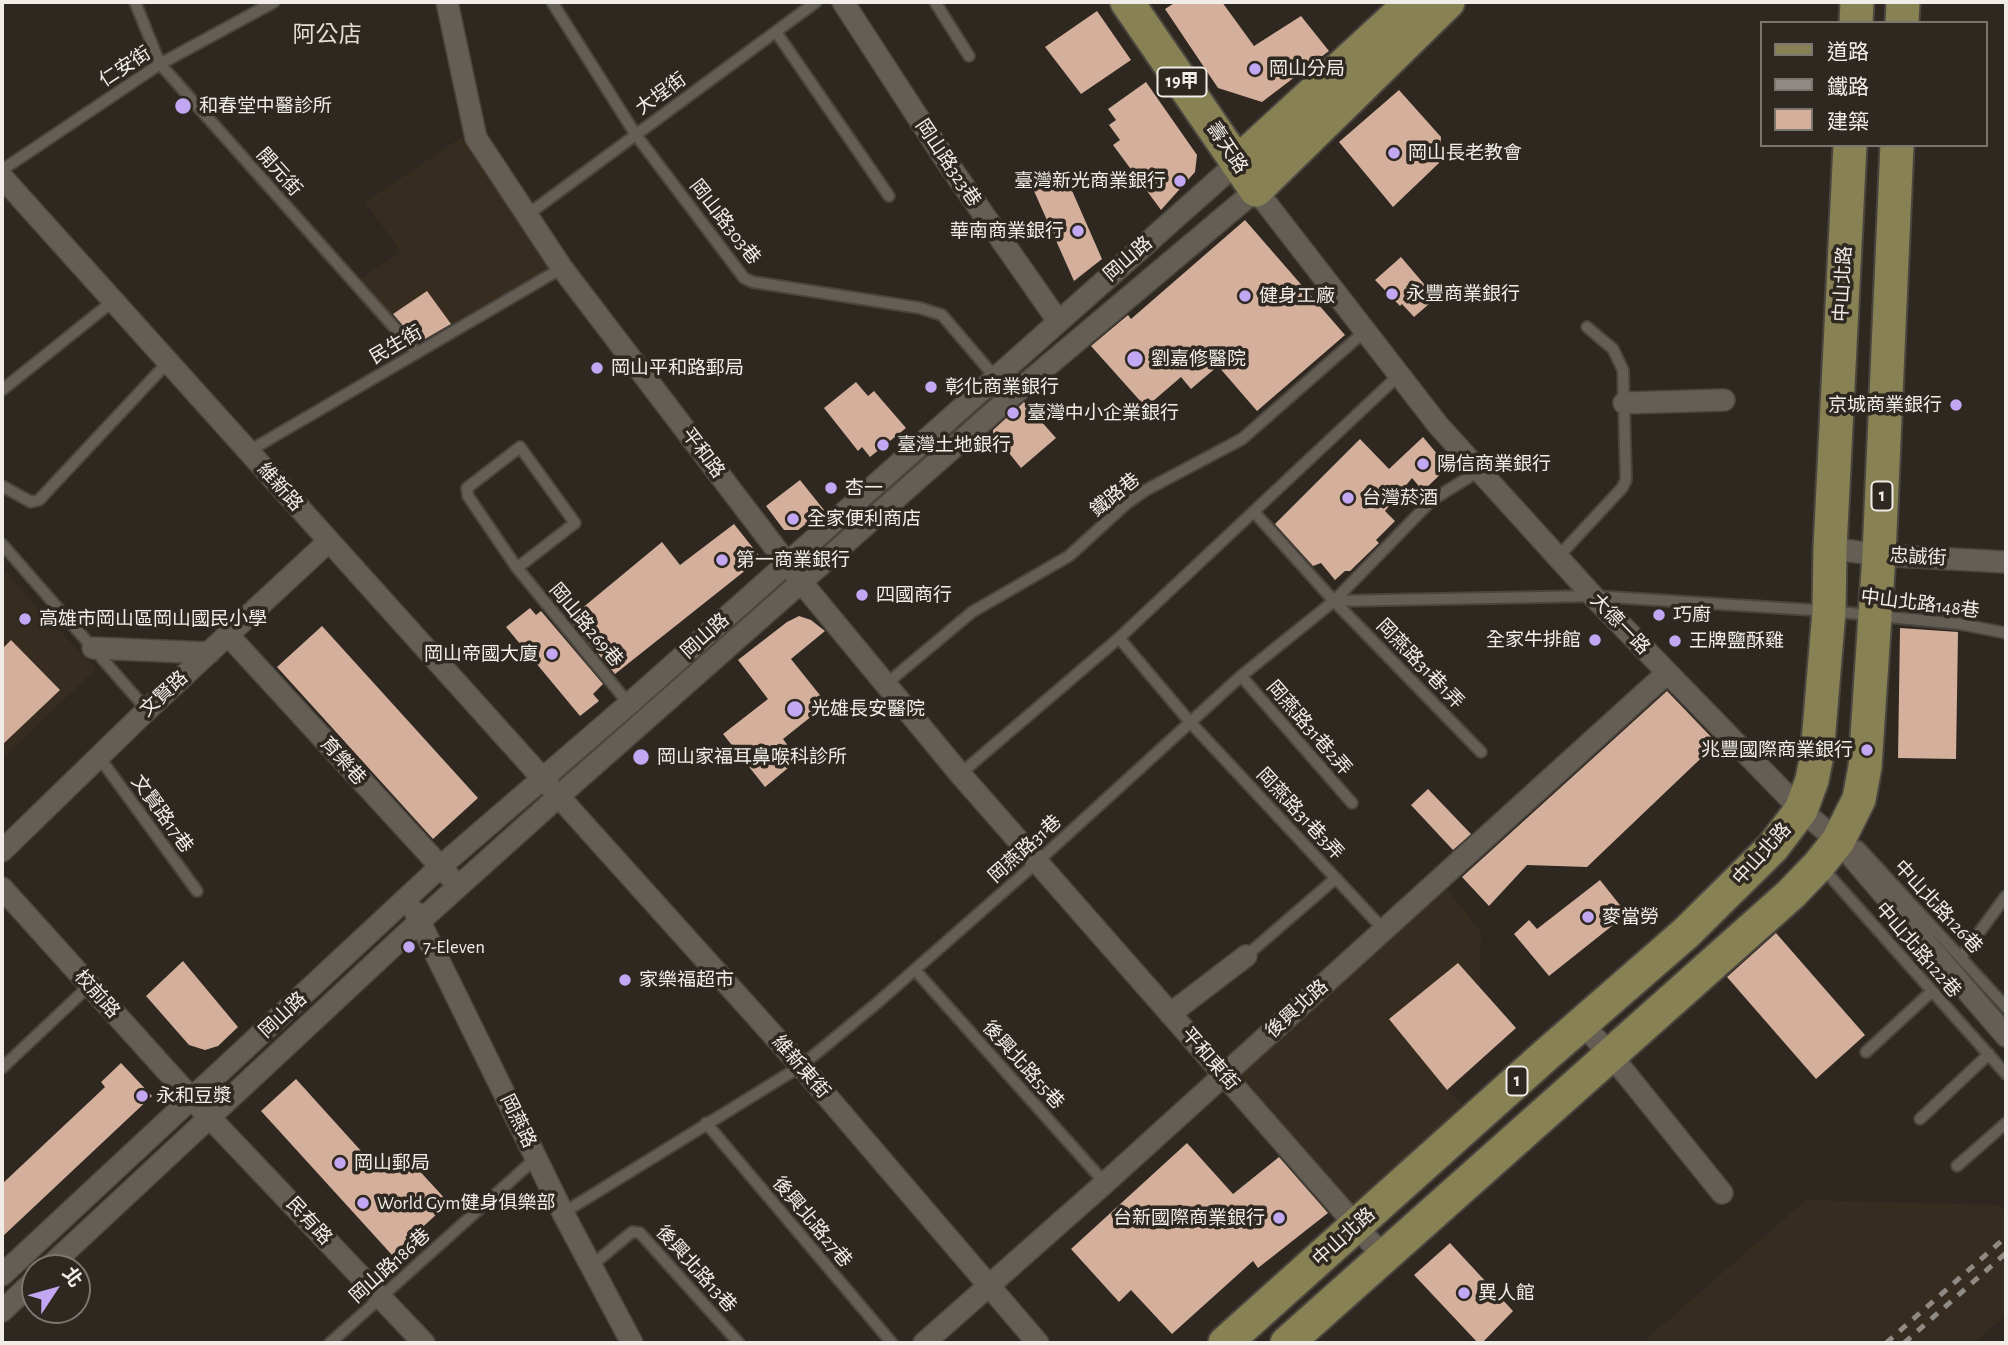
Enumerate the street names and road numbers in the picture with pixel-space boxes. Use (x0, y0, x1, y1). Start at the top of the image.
street label: 仁安街 (95, 42, 155, 92)
street label: 大埕街 (631, 68, 691, 120)
road number: 19甲 (1158, 68, 1206, 96)
street label: 岡山路323巷 (911, 115, 985, 211)
street label: 壽天路 (1202, 118, 1252, 178)
street label: 開元街 (251, 143, 307, 201)
street label: 岡山路303巷 (685, 175, 765, 269)
street label: 岡山路 (1099, 232, 1157, 286)
street label: 中山北路 (1830, 245, 1856, 323)
street label: 民生街 (366, 321, 426, 369)
street label: 平和路 (677, 423, 729, 483)
street label: 維新路 (252, 458, 308, 516)
street label: 鐵路巷 (1086, 468, 1144, 522)
road number: 1 (1871, 482, 1892, 510)
street label: 忠誠街 (1889, 544, 1947, 570)
street label: 岡山路269巷 (544, 578, 628, 672)
street label: 中山北路148巷 (1859, 585, 1981, 623)
street label: 大德一路 (1585, 589, 1655, 659)
street label: 岡山路 (676, 608, 734, 664)
street label: 岡燕路31巷1弄 (1372, 614, 1468, 714)
street label: 文賢路 (135, 666, 193, 722)
street label: 岡燕路31巷2弄 (1262, 676, 1356, 780)
street label: 育樂巷 (315, 732, 371, 790)
street label: 岡燕路31巷3弄 (1252, 763, 1348, 865)
street label: 文賢路17巷 (126, 771, 198, 857)
street label: 岡燕路31巷 (984, 810, 1066, 888)
street label: 中山北路 (1728, 818, 1796, 890)
street label: 中山北路126巷 (1889, 856, 1987, 958)
street label: 中山北路122巷 (1870, 898, 1966, 1002)
street label: 校前路 (69, 965, 125, 1023)
street label: 後興北路 (1261, 975, 1333, 1043)
street label: 岡山路 (254, 987, 312, 1043)
street label: 後興北路55巷 (977, 1016, 1069, 1114)
street label: 平和東街 (1176, 1023, 1244, 1095)
street label: 維新東街 (767, 1031, 835, 1103)
road number: 1 (1506, 1066, 1528, 1096)
street label: 岡燕路 (495, 1090, 541, 1152)
street label: 後興北路27巷 (767, 1172, 857, 1272)
street label: 民有路 (281, 1192, 337, 1250)
street label: 中山北路 (1308, 1203, 1380, 1271)
street label: 後興北路13巷 (651, 1221, 741, 1317)
street label: 岡山路186巷 (345, 1224, 435, 1308)

